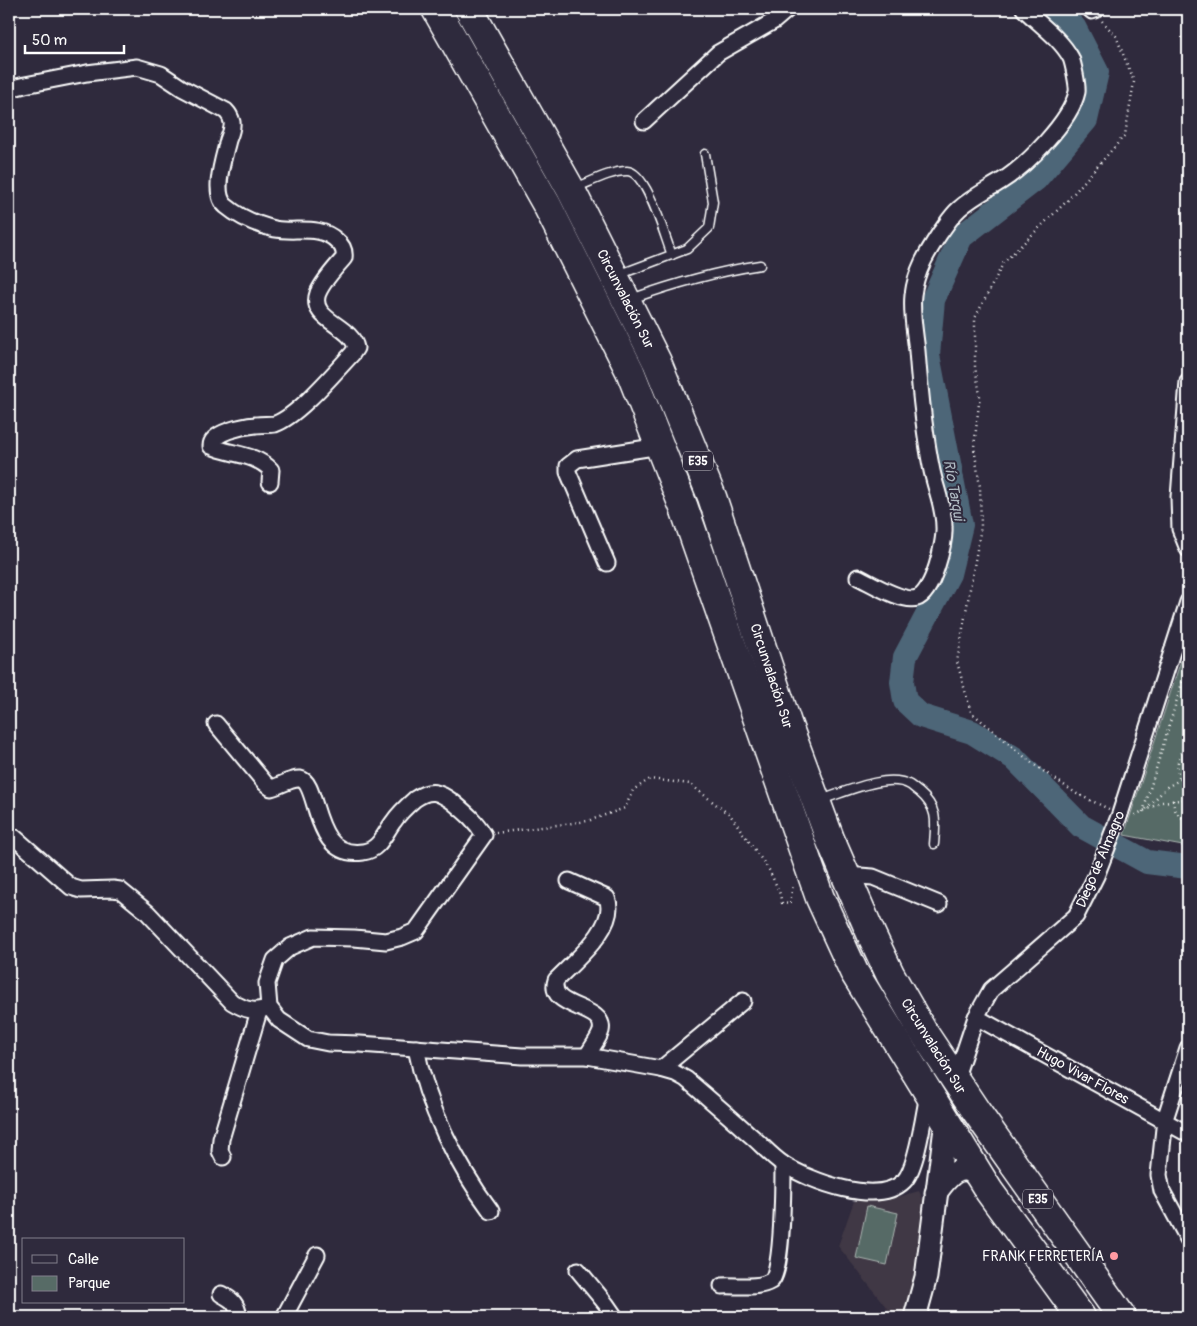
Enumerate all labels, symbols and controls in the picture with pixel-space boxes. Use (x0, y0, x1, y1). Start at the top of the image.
scale bar (25, 22, 124, 54)
text: 50 m (32, 31, 67, 50)
street label: Circunvalación Sur (593, 247, 658, 352)
road number: E35 (683, 452, 713, 471)
water label: Río Tarqui (939, 458, 969, 524)
street label: Circunvalación Sur (747, 622, 796, 731)
street label: Diego de Almagro (1072, 808, 1129, 910)
street label: Circunvalación Sur (897, 995, 970, 1097)
street label: Hugo Vivar Flores (1034, 1043, 1132, 1108)
road number: E35 (1023, 1190, 1053, 1208)
legend (22, 1238, 185, 1304)
place label: FRANK FERRETERÍA (982, 1247, 1104, 1265)
text: Calle (68, 1250, 99, 1269)
marker: FRANK FERRETERÍA (1108, 1250, 1120, 1262)
text: Parque (68, 1274, 111, 1293)

